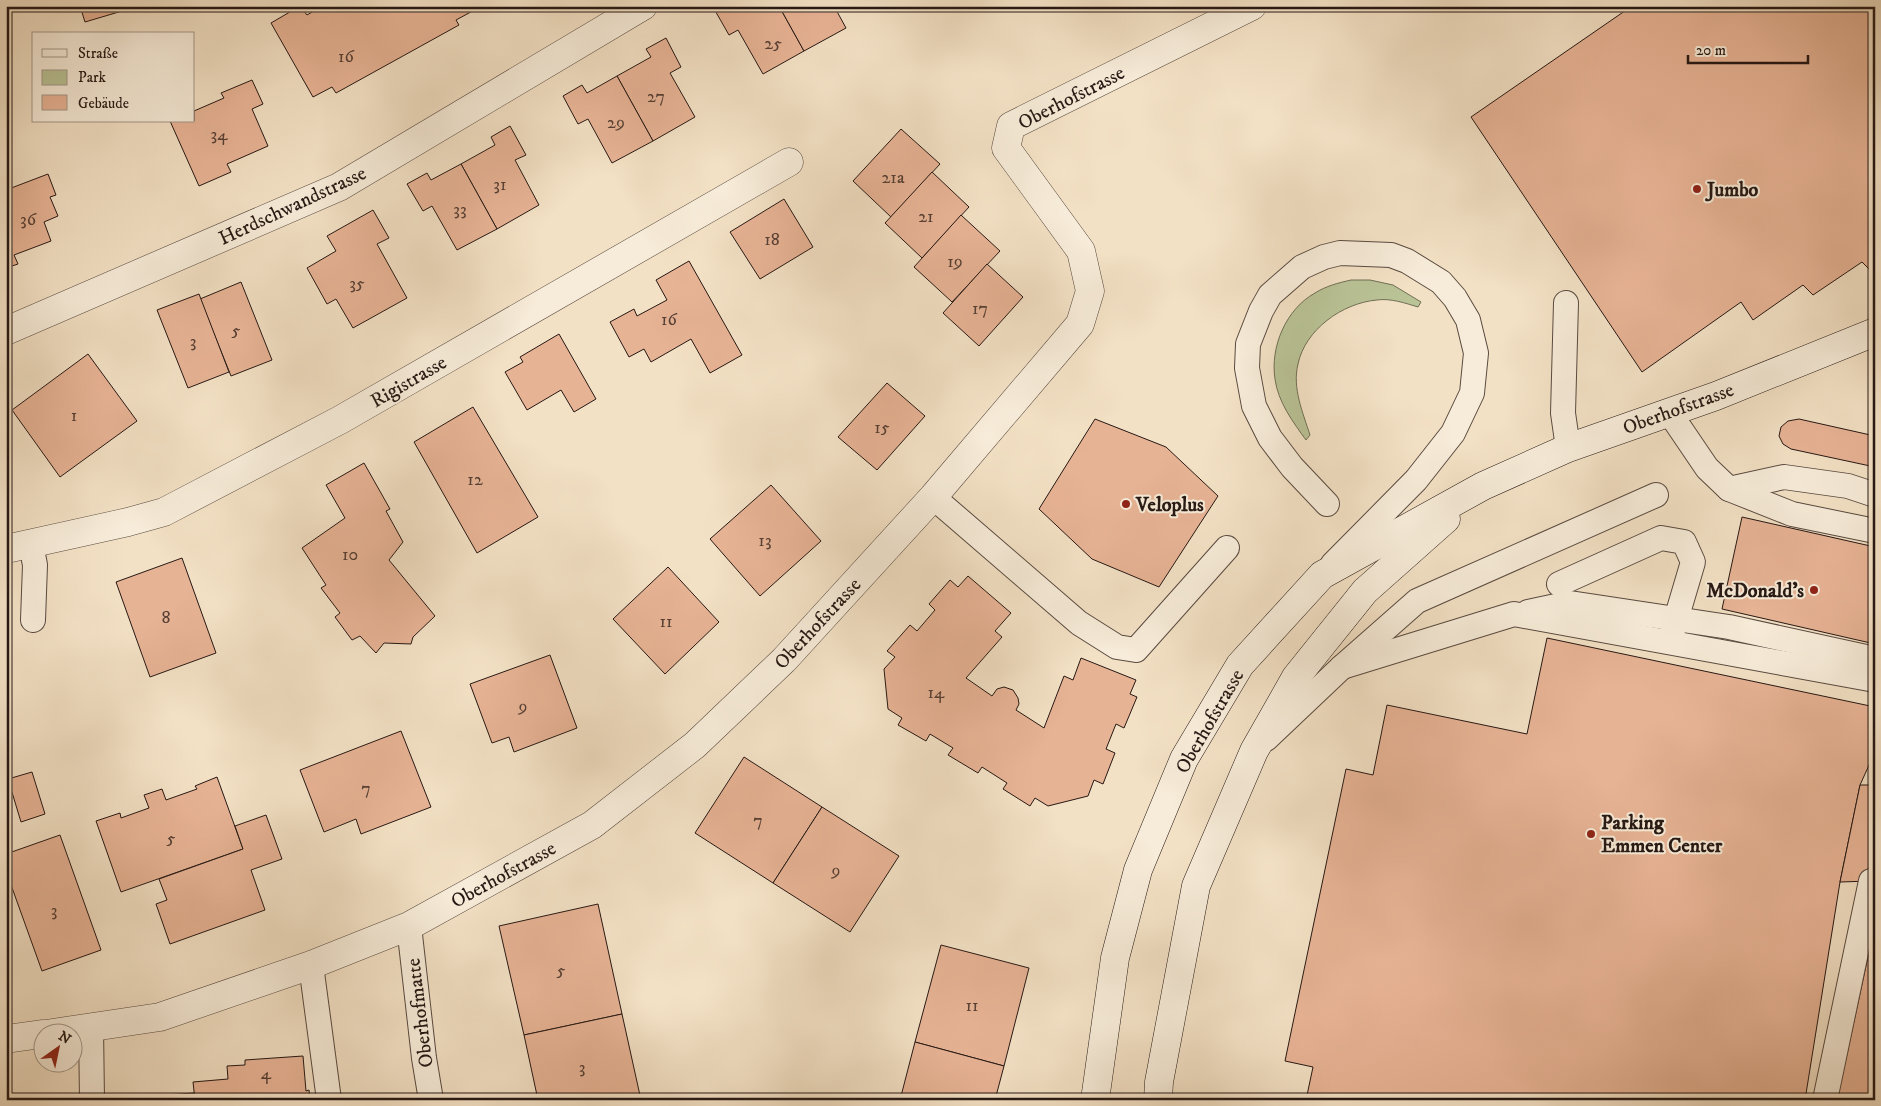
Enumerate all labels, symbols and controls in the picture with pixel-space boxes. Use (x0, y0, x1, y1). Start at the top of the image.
legend (32, 32, 195, 122)
scale bar (1688, 32, 1808, 64)
house number: 25 (764, 33, 782, 55)
text: 20 m (1696, 41, 1726, 60)
text: Straße (78, 44, 118, 63)
house number: 16 (338, 46, 355, 68)
street label: Oberhofstrasse (1014, 61, 1129, 136)
text: Park (78, 68, 107, 87)
house number: 27 (647, 86, 665, 108)
text: Gebäude (78, 94, 129, 113)
house number: 29 (607, 112, 625, 134)
house number: 34 (210, 124, 228, 146)
street label: Herdschwandstrasse (215, 161, 370, 252)
house number: 21a (881, 167, 905, 189)
house number: 31 (493, 174, 507, 196)
place label: Jumbo (1705, 178, 1759, 203)
marker: Jumbo (1691, 183, 1703, 195)
house number: 33 (453, 199, 467, 221)
house number: 21 (918, 206, 934, 228)
house number: 36 (20, 209, 37, 231)
house number: 18 (764, 229, 780, 251)
house number: 19 (947, 251, 963, 273)
house number: 35 (349, 273, 365, 295)
house number: 17 (972, 298, 988, 320)
house number: 16 (661, 309, 678, 331)
house number: 5 (232, 320, 241, 342)
house number: 3 (190, 331, 196, 353)
street label: Rigistrasse (366, 350, 451, 414)
street label: Oberhofstrasse (1620, 378, 1737, 441)
house number: 1 (71, 405, 77, 427)
house number: 15 (874, 417, 890, 439)
house number: 12 (467, 469, 483, 491)
place label: Veloplus (1135, 493, 1204, 518)
marker: Veloplus (1120, 498, 1132, 510)
house number: 13 (758, 530, 772, 552)
house number: 10 (342, 544, 358, 566)
street label: Oberhofstrasse (769, 573, 867, 675)
place label: McDonald's (1706, 579, 1804, 604)
marker: McDonald's (1808, 584, 1820, 596)
house number: 8 (161, 607, 171, 629)
house number: 11 (659, 611, 673, 633)
street label: Oberhofstrasse (1170, 665, 1250, 778)
house number: 14 (928, 682, 945, 704)
house number: 9 (518, 696, 527, 718)
house number: 7 (361, 778, 371, 800)
house number: 7 (753, 810, 763, 832)
place label: Parking Emmen Center (1601, 811, 1723, 859)
house number: 5 (167, 828, 176, 850)
marker: Parking Emmen Center (1585, 828, 1597, 840)
street label: Oberhofstrasse (447, 836, 561, 914)
house number: 9 (831, 860, 840, 882)
house number: 3 (51, 900, 57, 922)
street label: Oberhofmatte (401, 957, 440, 1069)
house number: 5 (557, 960, 566, 982)
house number: 11 (965, 995, 979, 1017)
north arrow (32, 1024, 82, 1074)
text: N (55, 1027, 75, 1049)
house number: 3 (579, 1057, 585, 1079)
house number: 4 (261, 1063, 272, 1085)

